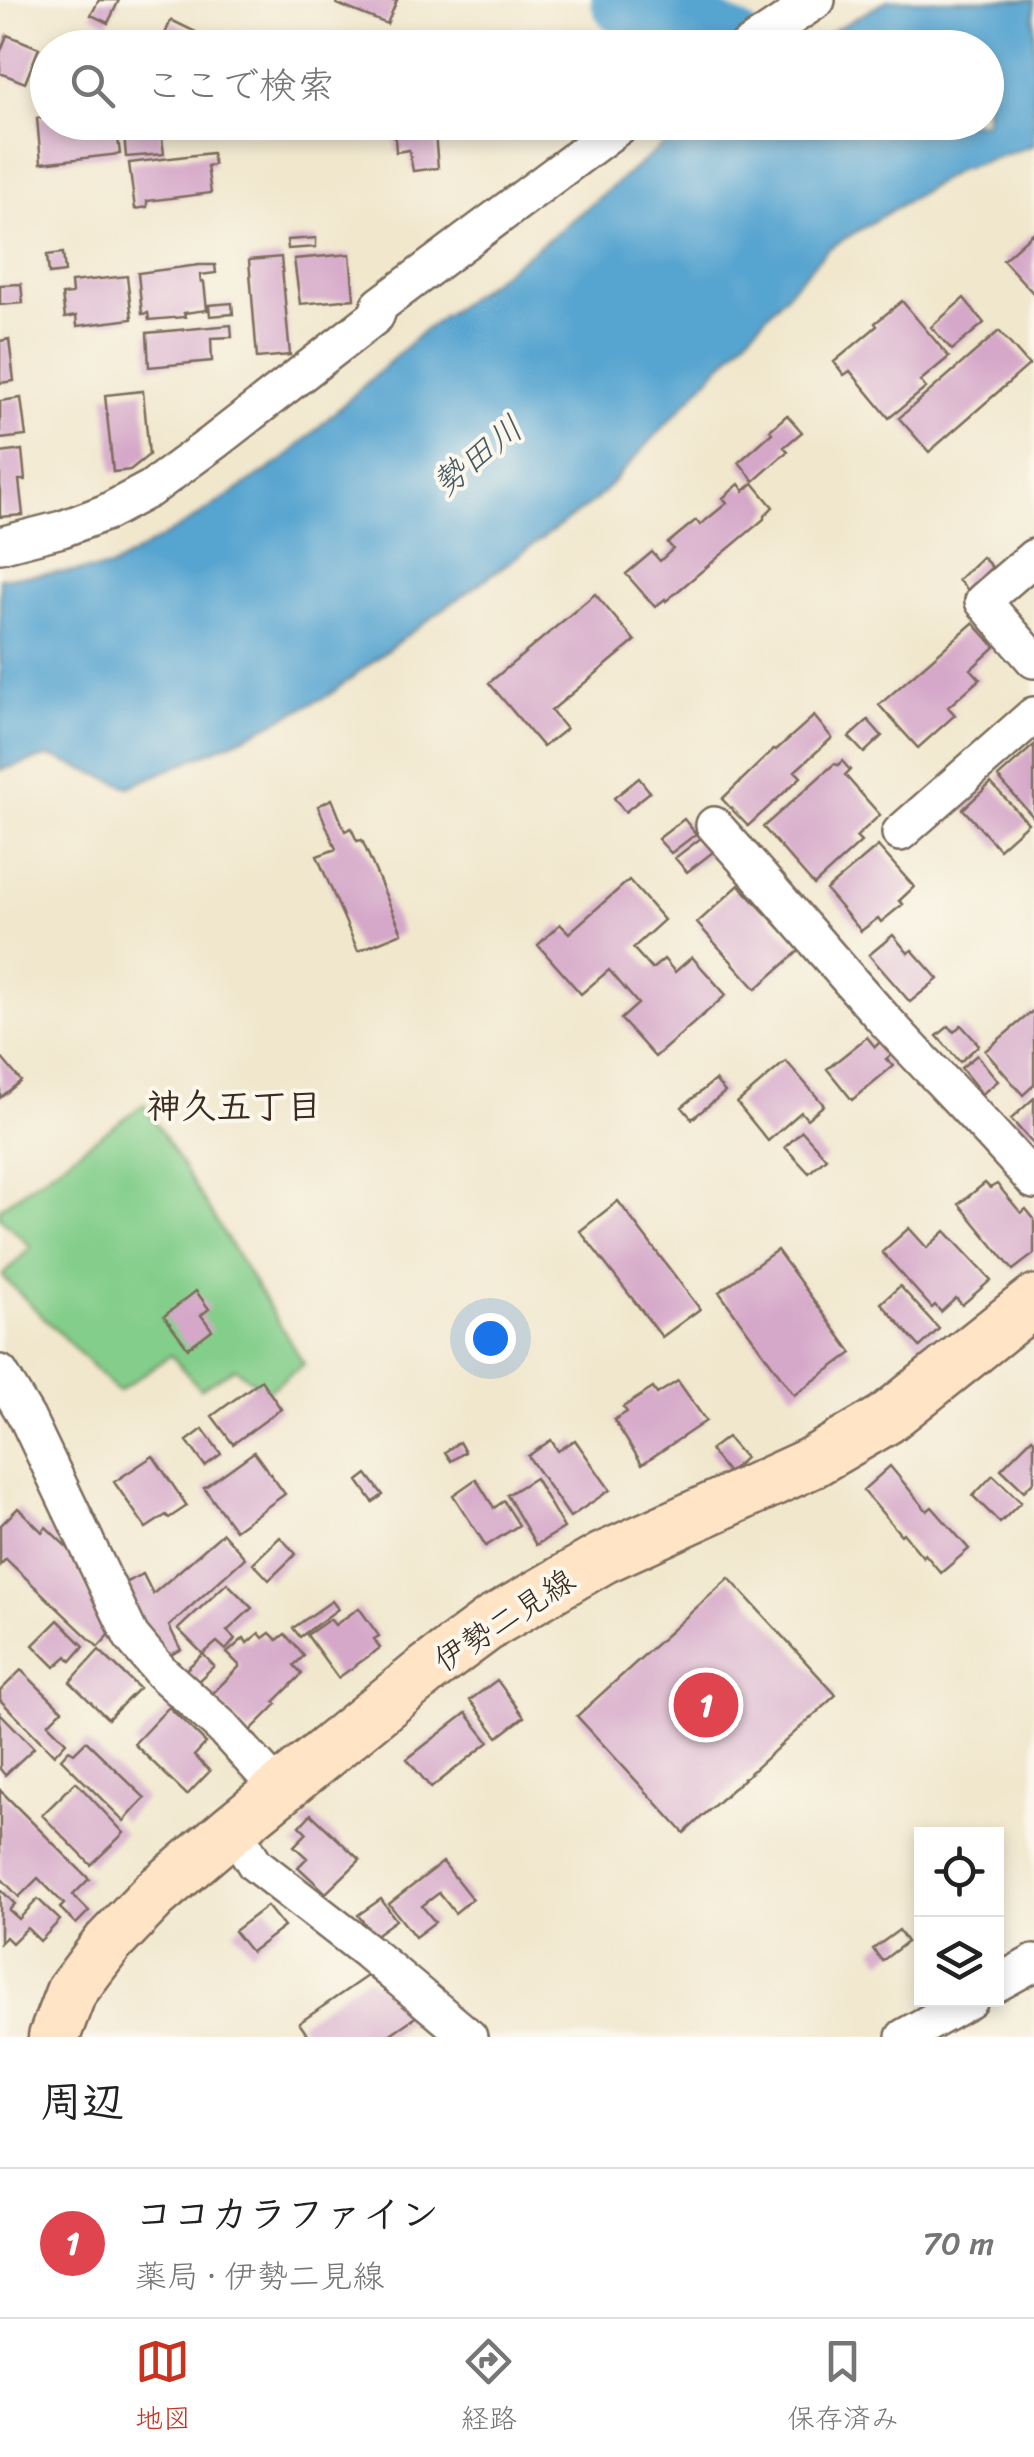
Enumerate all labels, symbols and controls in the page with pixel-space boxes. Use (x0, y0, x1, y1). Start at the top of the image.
search box (30, 30, 1004, 140)
text: ここで検索 (145, 52, 335, 119)
icon: search (65, 58, 120, 113)
water label: 勢田川 (417, 399, 537, 513)
district label: 神久五丁目 (146, 1075, 322, 1137)
your location (465, 1313, 516, 1364)
street label: 伊勢二見線 (422, 1553, 587, 1688)
pin: 1 (674, 1668, 738, 1742)
map controls (914, 1827, 1004, 2007)
button: locate (914, 1827, 1004, 1917)
button: layers (914, 1917, 1004, 2007)
text: 周辺 (40, 2065, 124, 2139)
text: ココカラファイン (135, 2181, 439, 2248)
text: 1 (66, 2215, 79, 2272)
text: 70 m (923, 2215, 994, 2272)
text: 薬局 · 伊勢二見線 (135, 2248, 384, 2305)
tab: 地図 (135, 2334, 191, 2443)
tab: 経路 (461, 2334, 517, 2443)
tab: 保存済み (787, 2334, 899, 2443)

